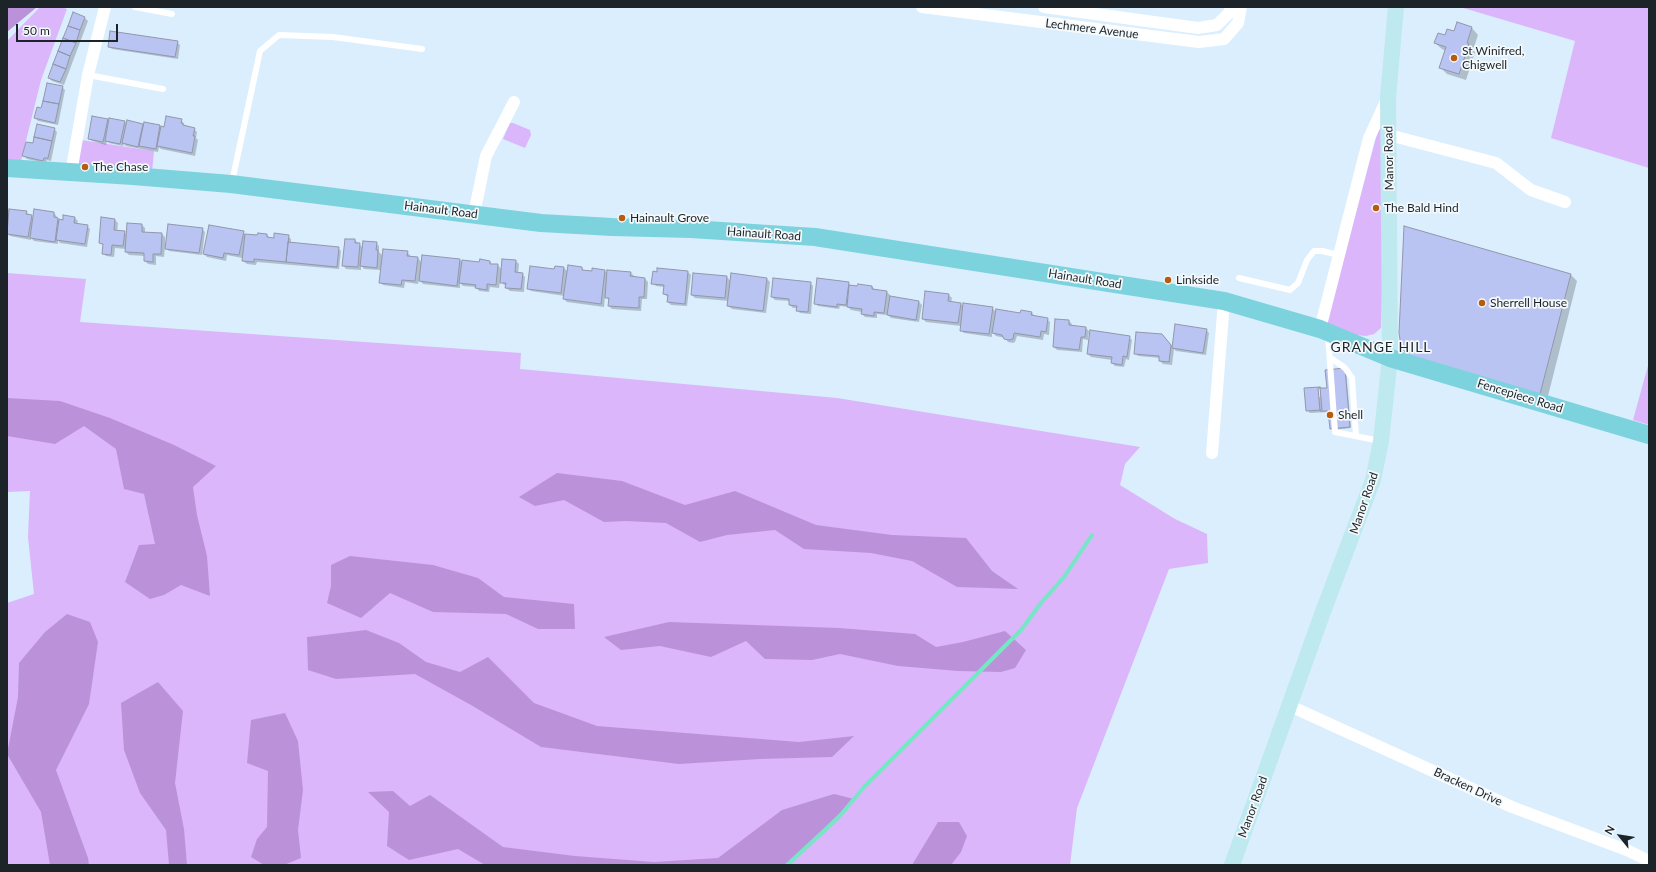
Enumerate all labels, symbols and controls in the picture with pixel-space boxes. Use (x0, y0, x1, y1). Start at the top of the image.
scale bar (18, 16, 120, 42)
street label: Lechmere Avenue (1044, 16, 1140, 42)
text: 50 m (23, 23, 50, 38)
place label: St Winifred, Chigwell (1462, 44, 1525, 72)
marker: St Winifred, Chigwell (1449, 53, 1459, 63)
street label: Manor Road (1381, 126, 1397, 190)
place label: The Chase (93, 160, 148, 174)
marker: The Chase (80, 162, 90, 172)
street label: Hainault Road (403, 198, 479, 222)
place label: The Bald Hind (1384, 201, 1459, 215)
marker: The Bald Hind (1371, 203, 1381, 213)
place label: Hainault Grove (630, 211, 709, 225)
marker: Hainault Grove (617, 213, 627, 223)
street label: Hainault Road (727, 224, 801, 244)
street label: Hainault Road (1047, 266, 1123, 292)
place label: Linkside (1176, 273, 1219, 287)
marker: Linkside (1163, 275, 1173, 285)
place label: Sherrell House (1490, 296, 1567, 310)
marker: Sherrell House (1477, 298, 1487, 308)
district label: GRANGE HILL (1330, 339, 1432, 355)
street label: Fencepiece Road (1475, 376, 1565, 416)
place label: Shell (1338, 408, 1363, 422)
marker: Shell (1325, 410, 1335, 420)
street label: Manor Road (1347, 470, 1381, 536)
street label: Bracken Drive (1431, 765, 1505, 809)
street label: Manor Road (1235, 774, 1271, 840)
north arrow (1600, 816, 1640, 856)
text: N (1601, 823, 1617, 837)

